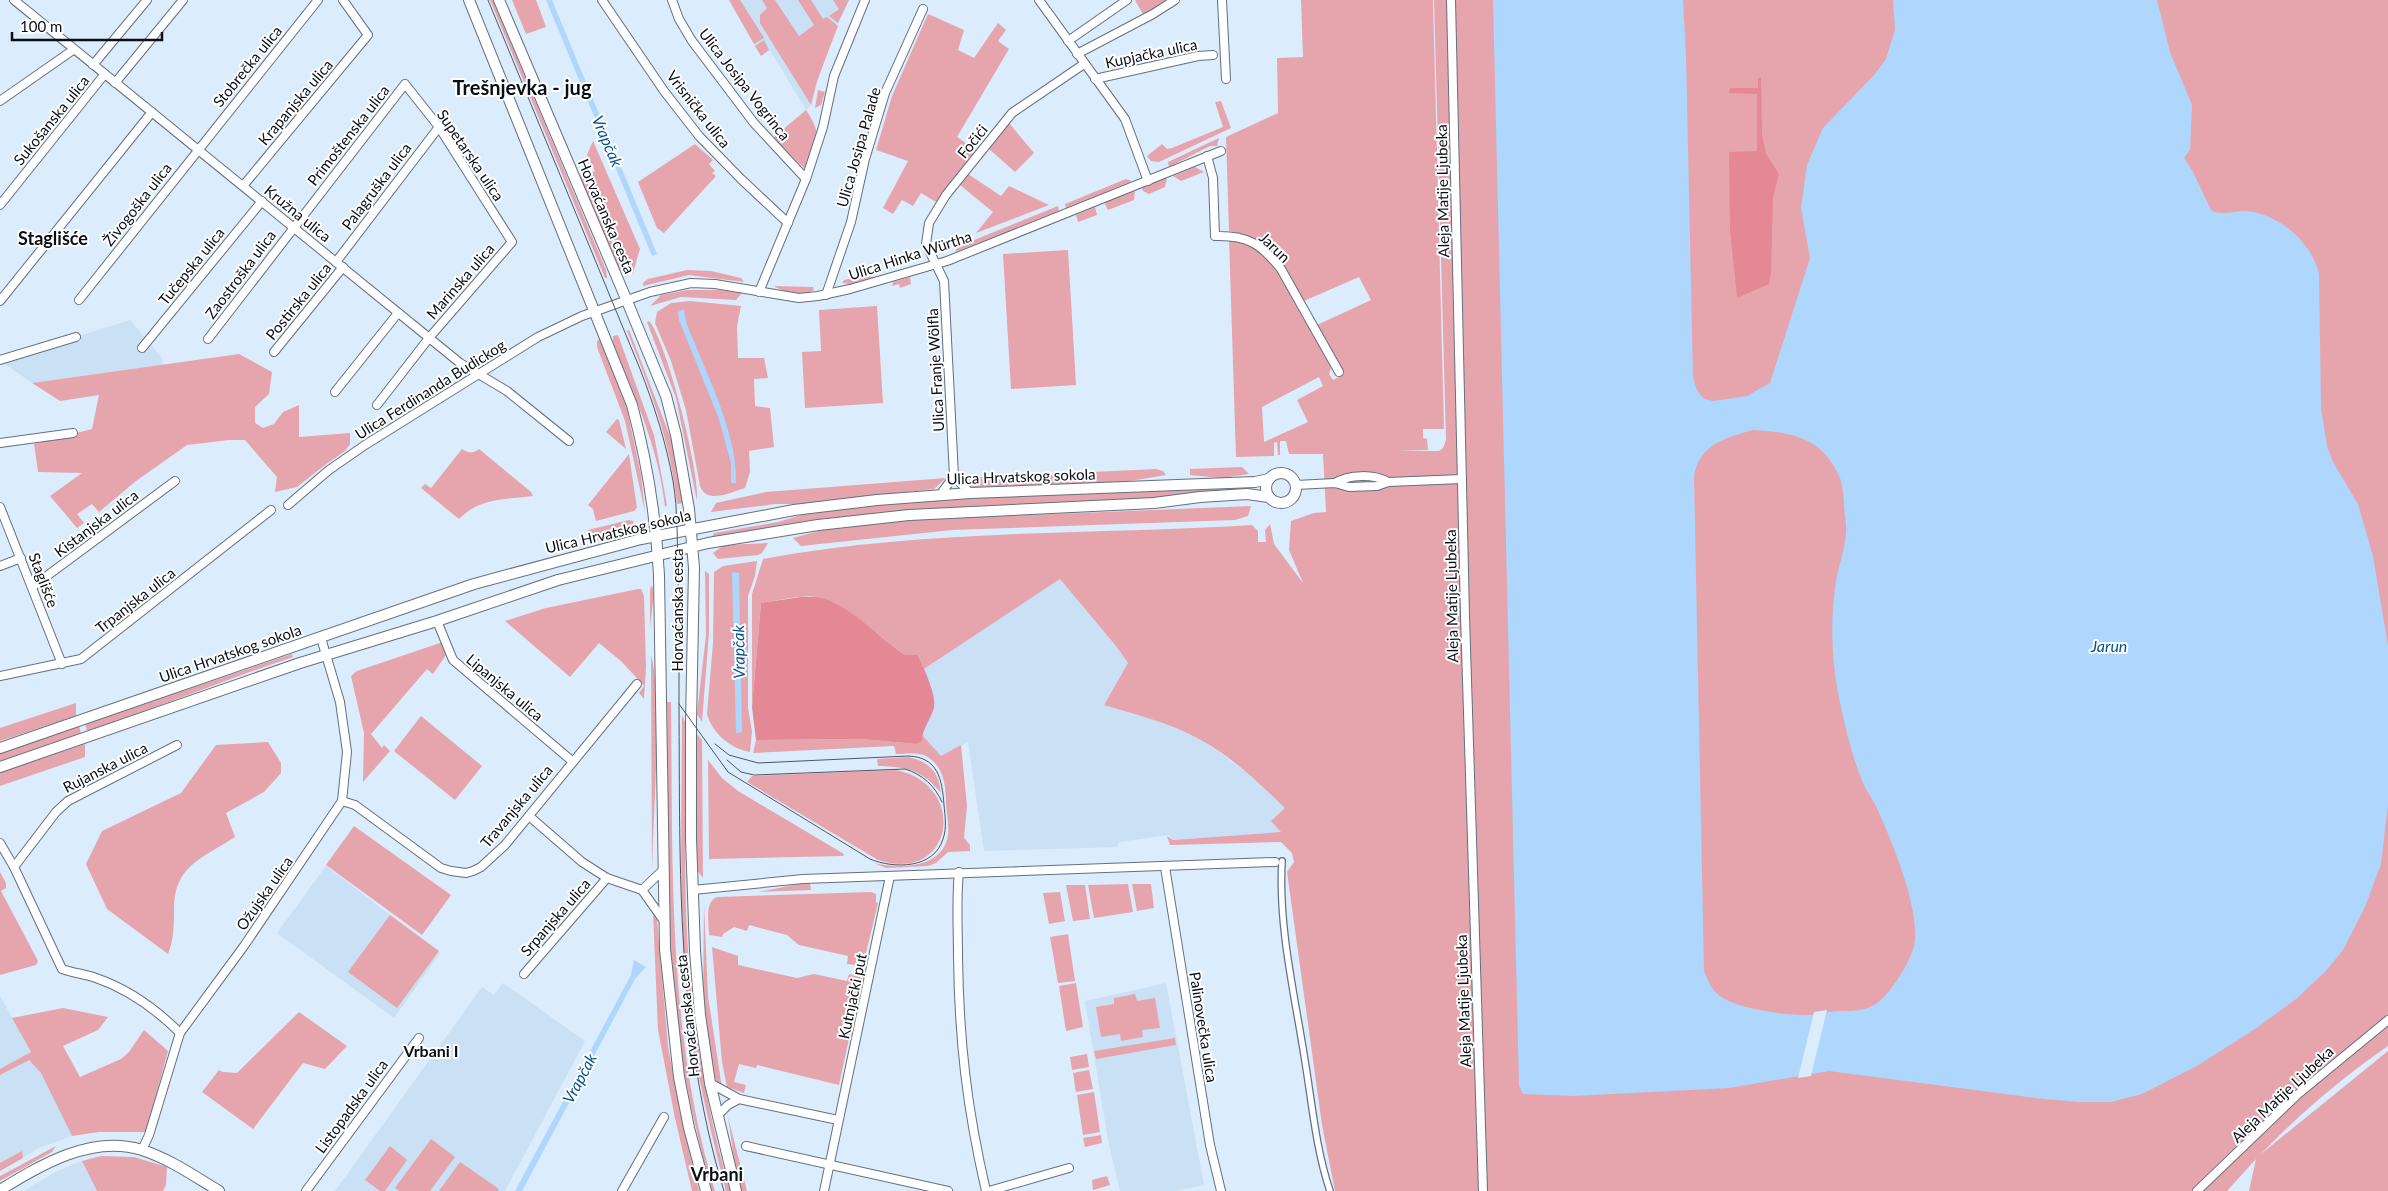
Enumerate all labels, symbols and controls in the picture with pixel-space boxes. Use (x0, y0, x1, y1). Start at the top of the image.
scale bar (12, 10, 162, 42)
text: 100 m (20, 17, 62, 35)
street label: Stobrečka ulica (209, 22, 285, 110)
street label: Ulica Josipa Vogrinca (696, 24, 794, 144)
street label: Kupjačka ulica (1103, 34, 1199, 72)
street label: Krapanjska ulica (254, 56, 336, 148)
street label: Vrisnička ulica (663, 67, 735, 151)
street label: Sukošanska ulica (9, 72, 93, 168)
district label: Trešnjevka - jug (453, 75, 592, 99)
street label: Primoštenska ulica (303, 81, 393, 189)
street label: Ulica Josipa Palade (832, 85, 884, 209)
street label: Supetarska ulica (434, 106, 508, 204)
water label: Vrapčak (589, 112, 627, 170)
street label: Fočići (953, 121, 991, 161)
street label: Aleja Matije Ljubeka (1432, 124, 1452, 258)
street label: Palagruška ulica (337, 139, 415, 233)
street label: Horvaćanska cesta (575, 156, 639, 276)
street label: Živogoška ulica (99, 159, 175, 249)
street label: Kružna ulica (261, 181, 335, 245)
street label: Tučepska ulica (154, 224, 228, 308)
street label: Zaostroška ulica (201, 226, 279, 322)
district label: Staglišće (18, 227, 88, 249)
street label: Ulica Hinka Würtha (846, 227, 974, 283)
street label: Jarun (1256, 228, 1294, 266)
street label: Marinska ulica (422, 240, 498, 322)
street label: Postirska ulica (261, 259, 335, 343)
street label: Ulica Franje Wölfla (923, 308, 947, 432)
street label: Ulica Ferdinanda Budickog (352, 335, 509, 443)
street label: Ulica Hrvatskog sokola (946, 464, 1096, 488)
street label: Kistanjska ulica (51, 486, 141, 560)
street label: Ulica Hrvatskog sokola (543, 505, 693, 557)
street label: Aleja Matije Ljubeka (1441, 529, 1461, 663)
street label: Horvaćanska cesta (668, 549, 686, 671)
street label: Staglišće (25, 550, 63, 610)
street label: Trpanjska ulica (92, 563, 178, 637)
street label: Ulica Hrvatskog sokola (157, 620, 303, 686)
water label: Vrapčak (728, 624, 748, 679)
water label: Jarun (2090, 636, 2127, 655)
street label: Lipanjska ulica (463, 650, 547, 724)
street label: Rujanska ulica (60, 738, 150, 796)
street label: Travanjska ulica (476, 761, 556, 851)
street label: Ožujska ulica (232, 853, 296, 933)
street label: Srpanjska ulica (516, 875, 594, 959)
street label: Aleja Matije Ljubeka (1452, 934, 1474, 1068)
street label: Kutnjački put (834, 951, 870, 1040)
street label: Horvaćanska cesta (672, 954, 702, 1078)
street label: Palinovečka ulica (1186, 970, 1222, 1084)
district label: Vrbani I (402, 1041, 459, 1060)
street label: Aleja Matije Ljubeka (2227, 1042, 2337, 1146)
water label: Vrapčak (558, 1049, 600, 1106)
street label: Listopadska ulica (311, 1056, 391, 1156)
district label: Vrbani (690, 1163, 743, 1185)

